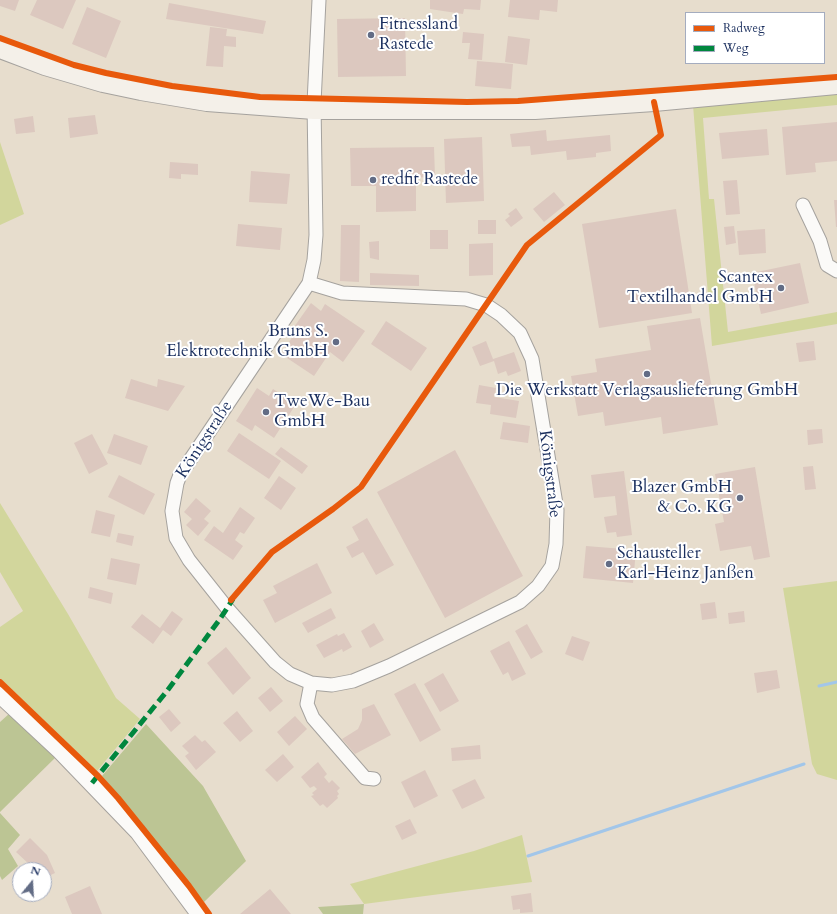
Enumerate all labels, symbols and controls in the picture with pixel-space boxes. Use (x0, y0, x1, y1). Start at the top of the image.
legend (685, 12, 825, 64)
place label: Fitnessland Rastede (379, 15, 458, 55)
text: Radweg (723, 20, 765, 36)
marker: Fitnessland Rastede (366, 30, 376, 40)
text: Weg (723, 40, 748, 56)
place label: redfit Rastede (381, 170, 478, 190)
marker: redfit Rastede (368, 175, 378, 185)
place label: Scantex Textilhandel GmbH (627, 268, 773, 308)
marker: Scantex Textilhandel GmbH (776, 283, 786, 293)
place label: Bruns S. Elektrotechnik GmbH (166, 322, 328, 362)
marker: Bruns S. Elektrotechnik GmbH (331, 337, 341, 347)
marker: Die Werkstatt Verlagsauslieferung GmbH (642, 369, 652, 379)
place label: Die Werkstatt Verlagsauslieferung GmbH (496, 381, 798, 401)
place label: TweWe-Bau GmbH (274, 392, 370, 432)
street label: Königstraße (172, 397, 238, 483)
marker: TweWe-Bau GmbH (261, 407, 271, 417)
street label: Königstraße (533, 429, 565, 519)
place label: Blazer GmbH & Co. KG (632, 478, 732, 518)
marker: Blazer GmbH & Co. KG (735, 493, 745, 503)
place label: Schausteller Karl-Heinz Janßen (617, 544, 754, 584)
marker: Schausteller Karl-Heinz Janßen (604, 559, 614, 569)
north arrow (12, 862, 52, 902)
text: N (29, 862, 42, 880)

